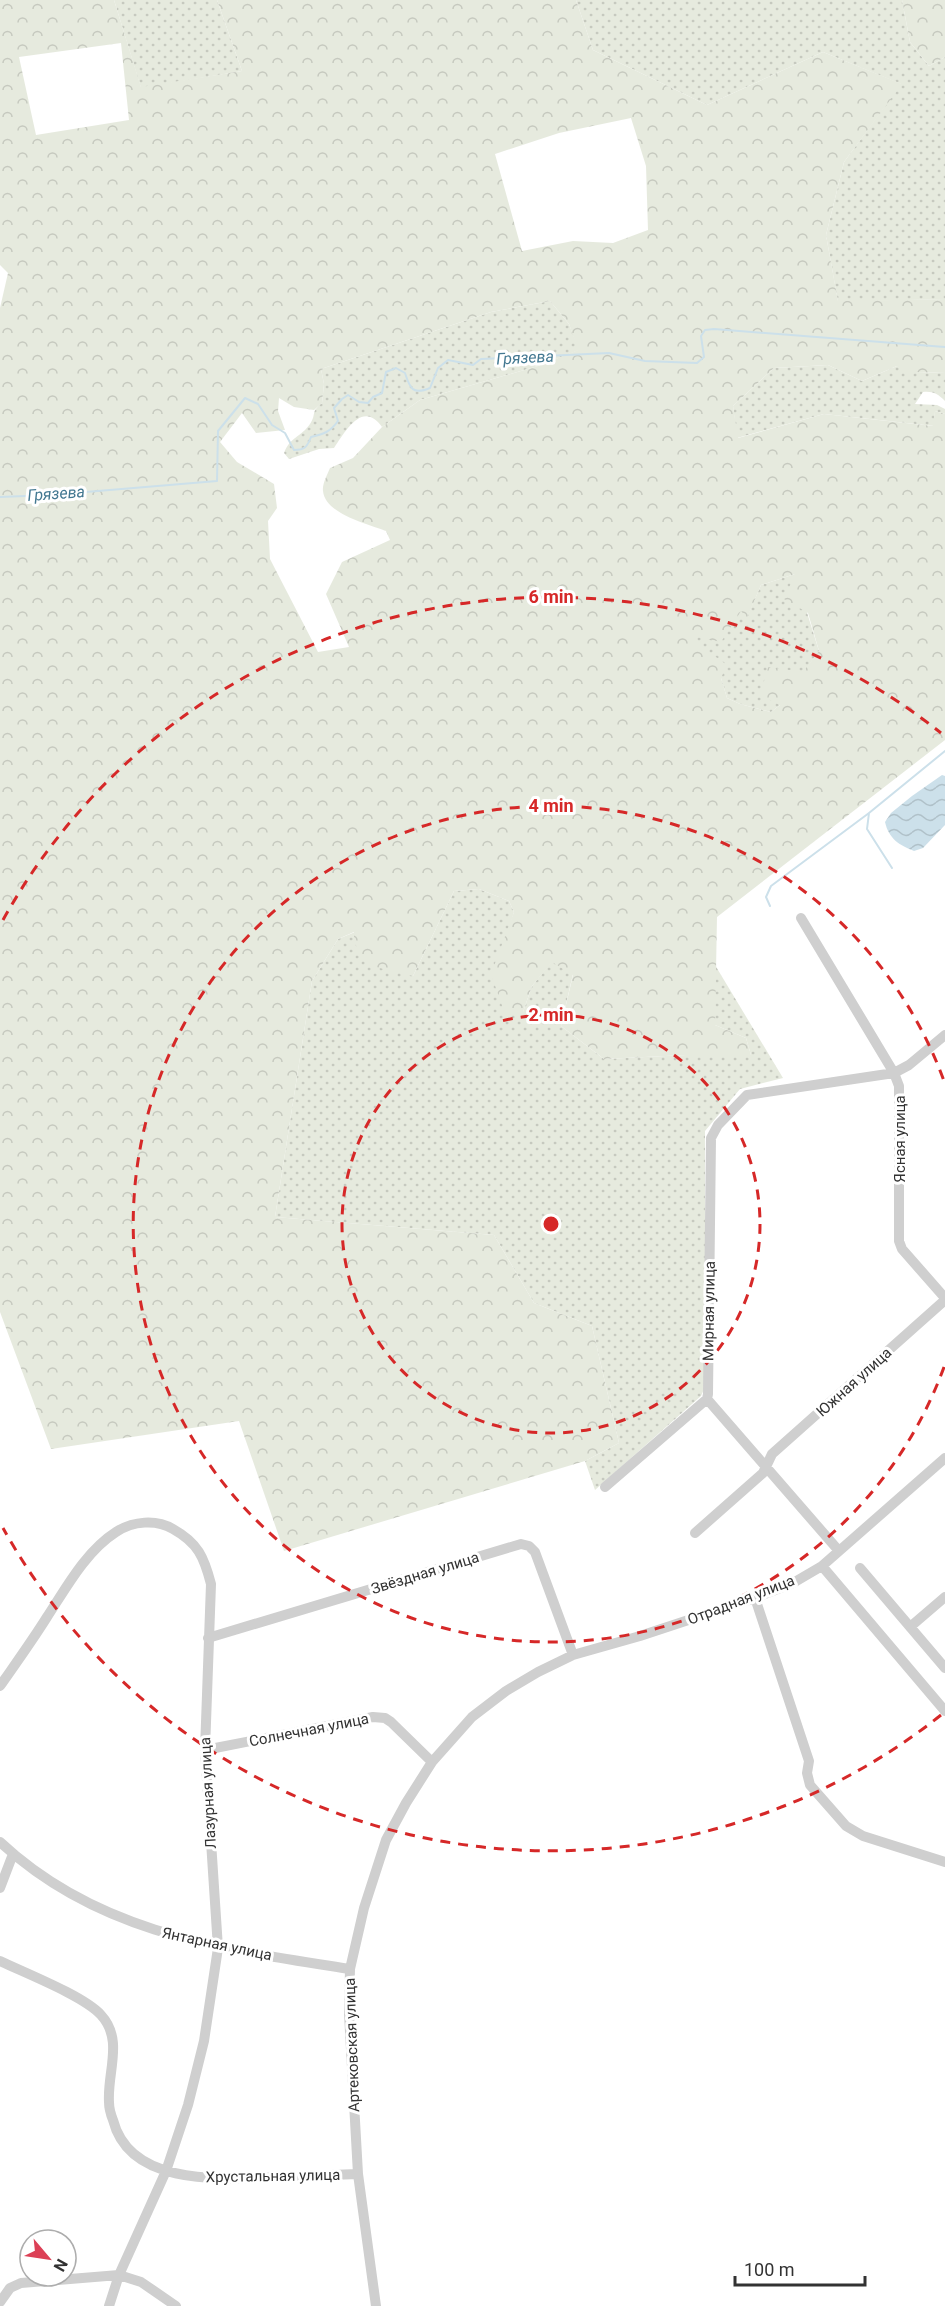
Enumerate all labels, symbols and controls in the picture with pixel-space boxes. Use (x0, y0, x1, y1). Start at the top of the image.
water label: Грязева (496, 347, 554, 368)
water label: Грязева (27, 482, 85, 505)
text: 6 min (528, 586, 574, 607)
text: 4 min (528, 795, 574, 816)
text: 2 min (528, 1004, 574, 1025)
street label: Ясная улица (891, 1095, 909, 1183)
centre of rings (541, 1214, 561, 1234)
street label: Мирная улица (699, 1261, 719, 1361)
street label: Южная улица (813, 1344, 895, 1420)
street label: Звёздная улица (369, 1548, 481, 1598)
street label: Отрадная улица (685, 1571, 797, 1629)
street label: Солнечная улица (248, 1710, 370, 1750)
street label: Лазурная улица (196, 1737, 220, 1849)
street label: Янтарная улица (160, 1924, 274, 1964)
street label: Артековская улица (341, 1977, 363, 2113)
street label: Хрустальная улица (206, 2166, 340, 2186)
north arrow (18, 2228, 78, 2288)
scale bar (735, 2249, 866, 2287)
text: N (50, 2255, 72, 2275)
text: 100 m (744, 2259, 795, 2280)

